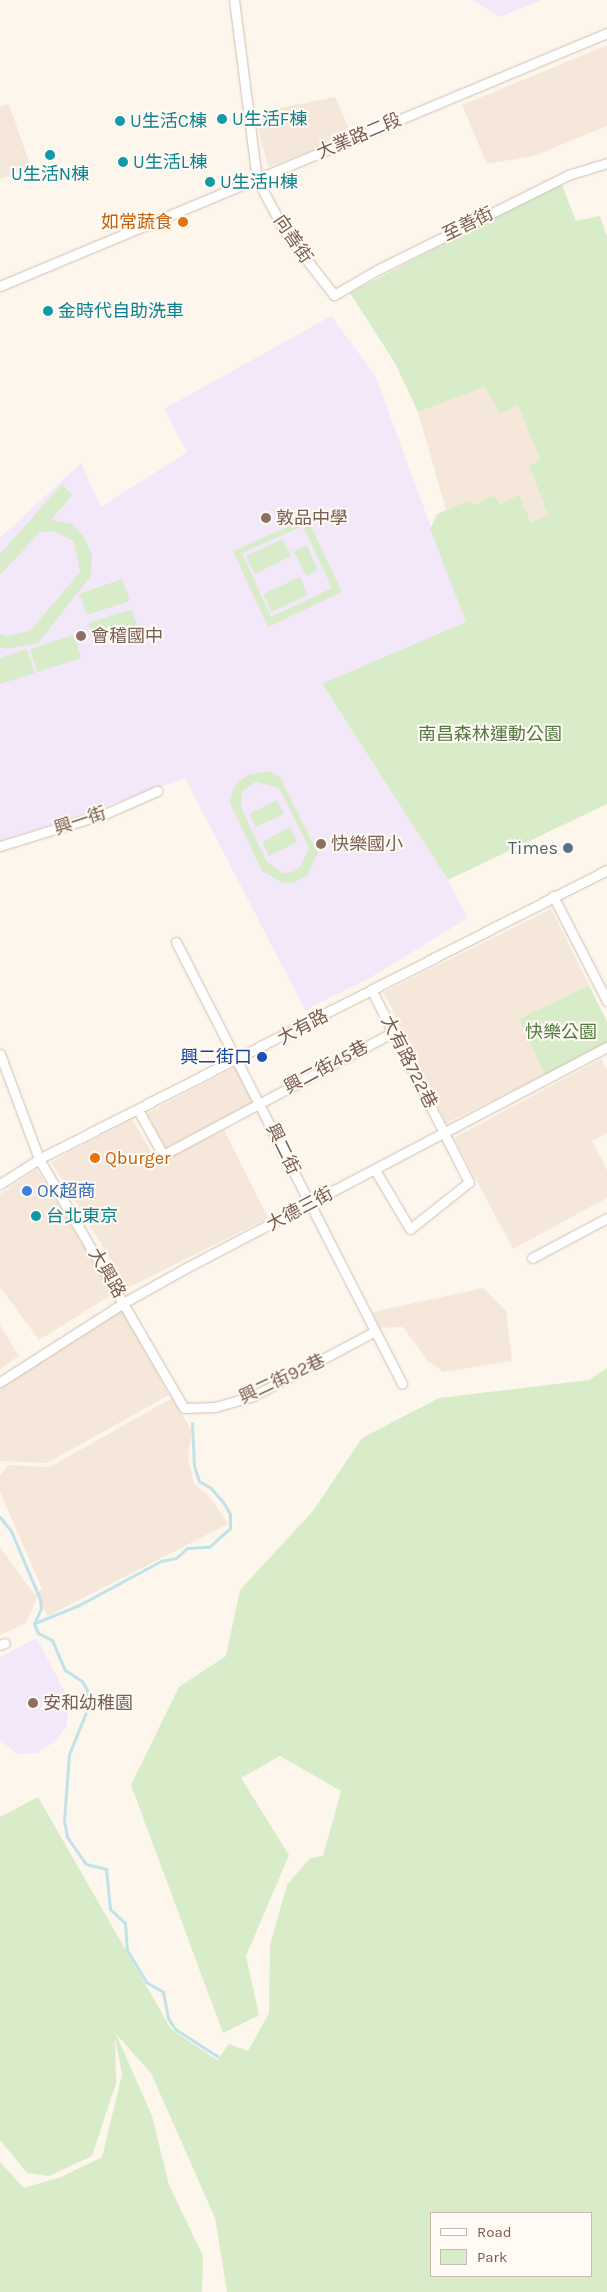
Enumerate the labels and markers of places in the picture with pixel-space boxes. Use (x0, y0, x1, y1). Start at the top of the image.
place label: U生活F棟 (232, 108, 307, 130)
place label: U生活C棟 (130, 110, 207, 132)
marker: U生活F棟 (216, 113, 228, 125)
marker: U生活C棟 (114, 115, 126, 127)
marker: U生活N棟 (44, 149, 56, 161)
place label: U生活L棟 (133, 151, 207, 173)
marker: U生活L棟 (117, 156, 129, 168)
place label: U生活N棟 (11, 163, 89, 185)
place label: U生活H棟 (220, 171, 298, 193)
marker: U生活H棟 (204, 176, 216, 188)
place label: 如常蔬食 (101, 211, 173, 233)
marker: 如常蔬食 (177, 216, 189, 228)
place label: 金時代自助洗車 (58, 300, 184, 322)
marker: 金時代自助洗車 (42, 305, 54, 317)
place label: 敦品中學 (276, 507, 348, 529)
marker: 敦品中學 (260, 512, 272, 524)
place label: 會稽國中 (91, 625, 163, 647)
marker: 會稽國中 (75, 630, 87, 642)
place label: 快樂國小 (331, 833, 403, 855)
place label: Times (508, 837, 558, 859)
marker: 快樂國小 (315, 838, 327, 850)
marker: Times (562, 842, 574, 854)
place label: 興二街口 (180, 1046, 252, 1068)
marker: 興二街口 (256, 1051, 268, 1063)
place label: Qburger (105, 1147, 170, 1169)
marker: Qburger (89, 1152, 101, 1164)
place label: OK超商 (37, 1180, 96, 1202)
marker: OK超商 (21, 1185, 33, 1197)
place label: 台北東京 (46, 1205, 118, 1227)
marker: 台北東京 (30, 1210, 42, 1222)
place label: 安和幼稚園 (43, 1692, 133, 1714)
marker: 安和幼稚園 (27, 1697, 39, 1709)

